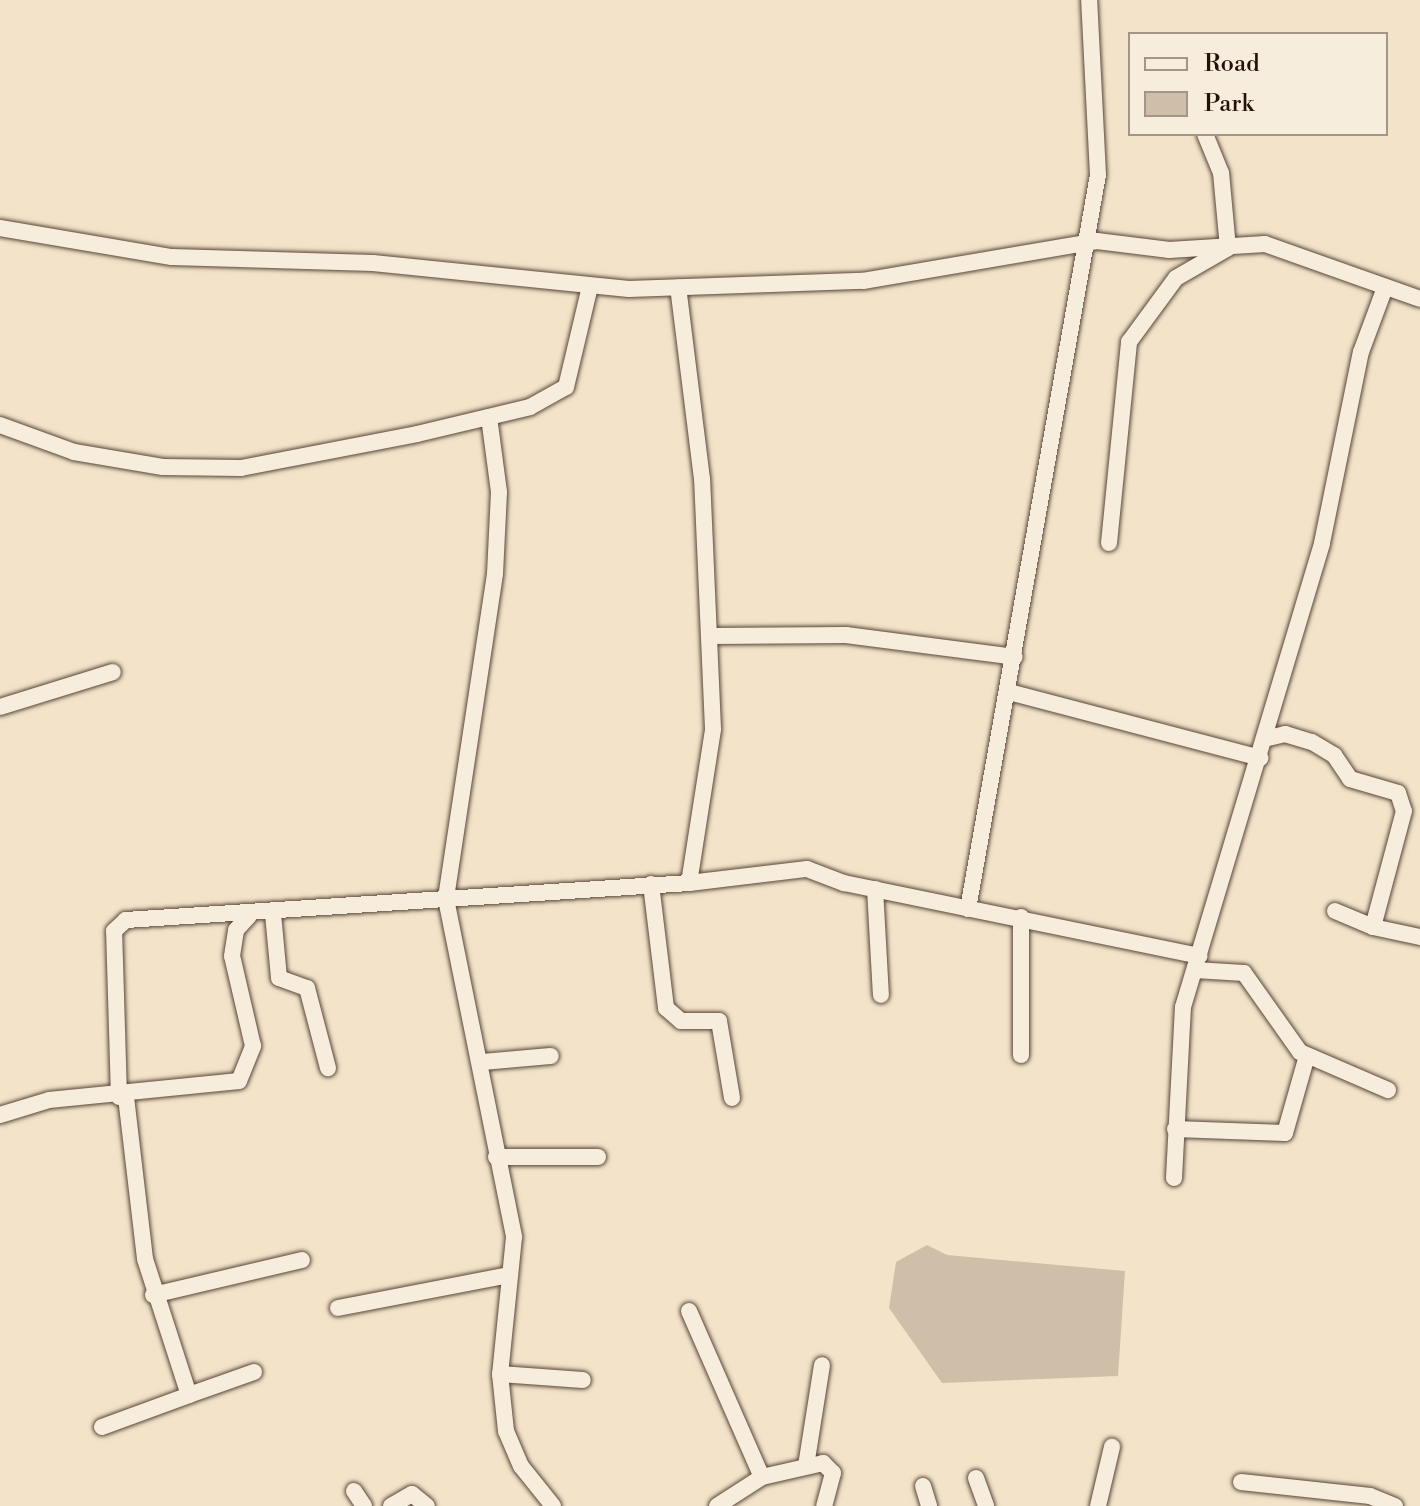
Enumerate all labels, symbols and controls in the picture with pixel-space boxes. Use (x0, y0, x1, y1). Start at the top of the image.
legend (1128, 32, 1388, 136)
text: Road (1204, 49, 1260, 79)
text: Park (1204, 89, 1254, 119)

